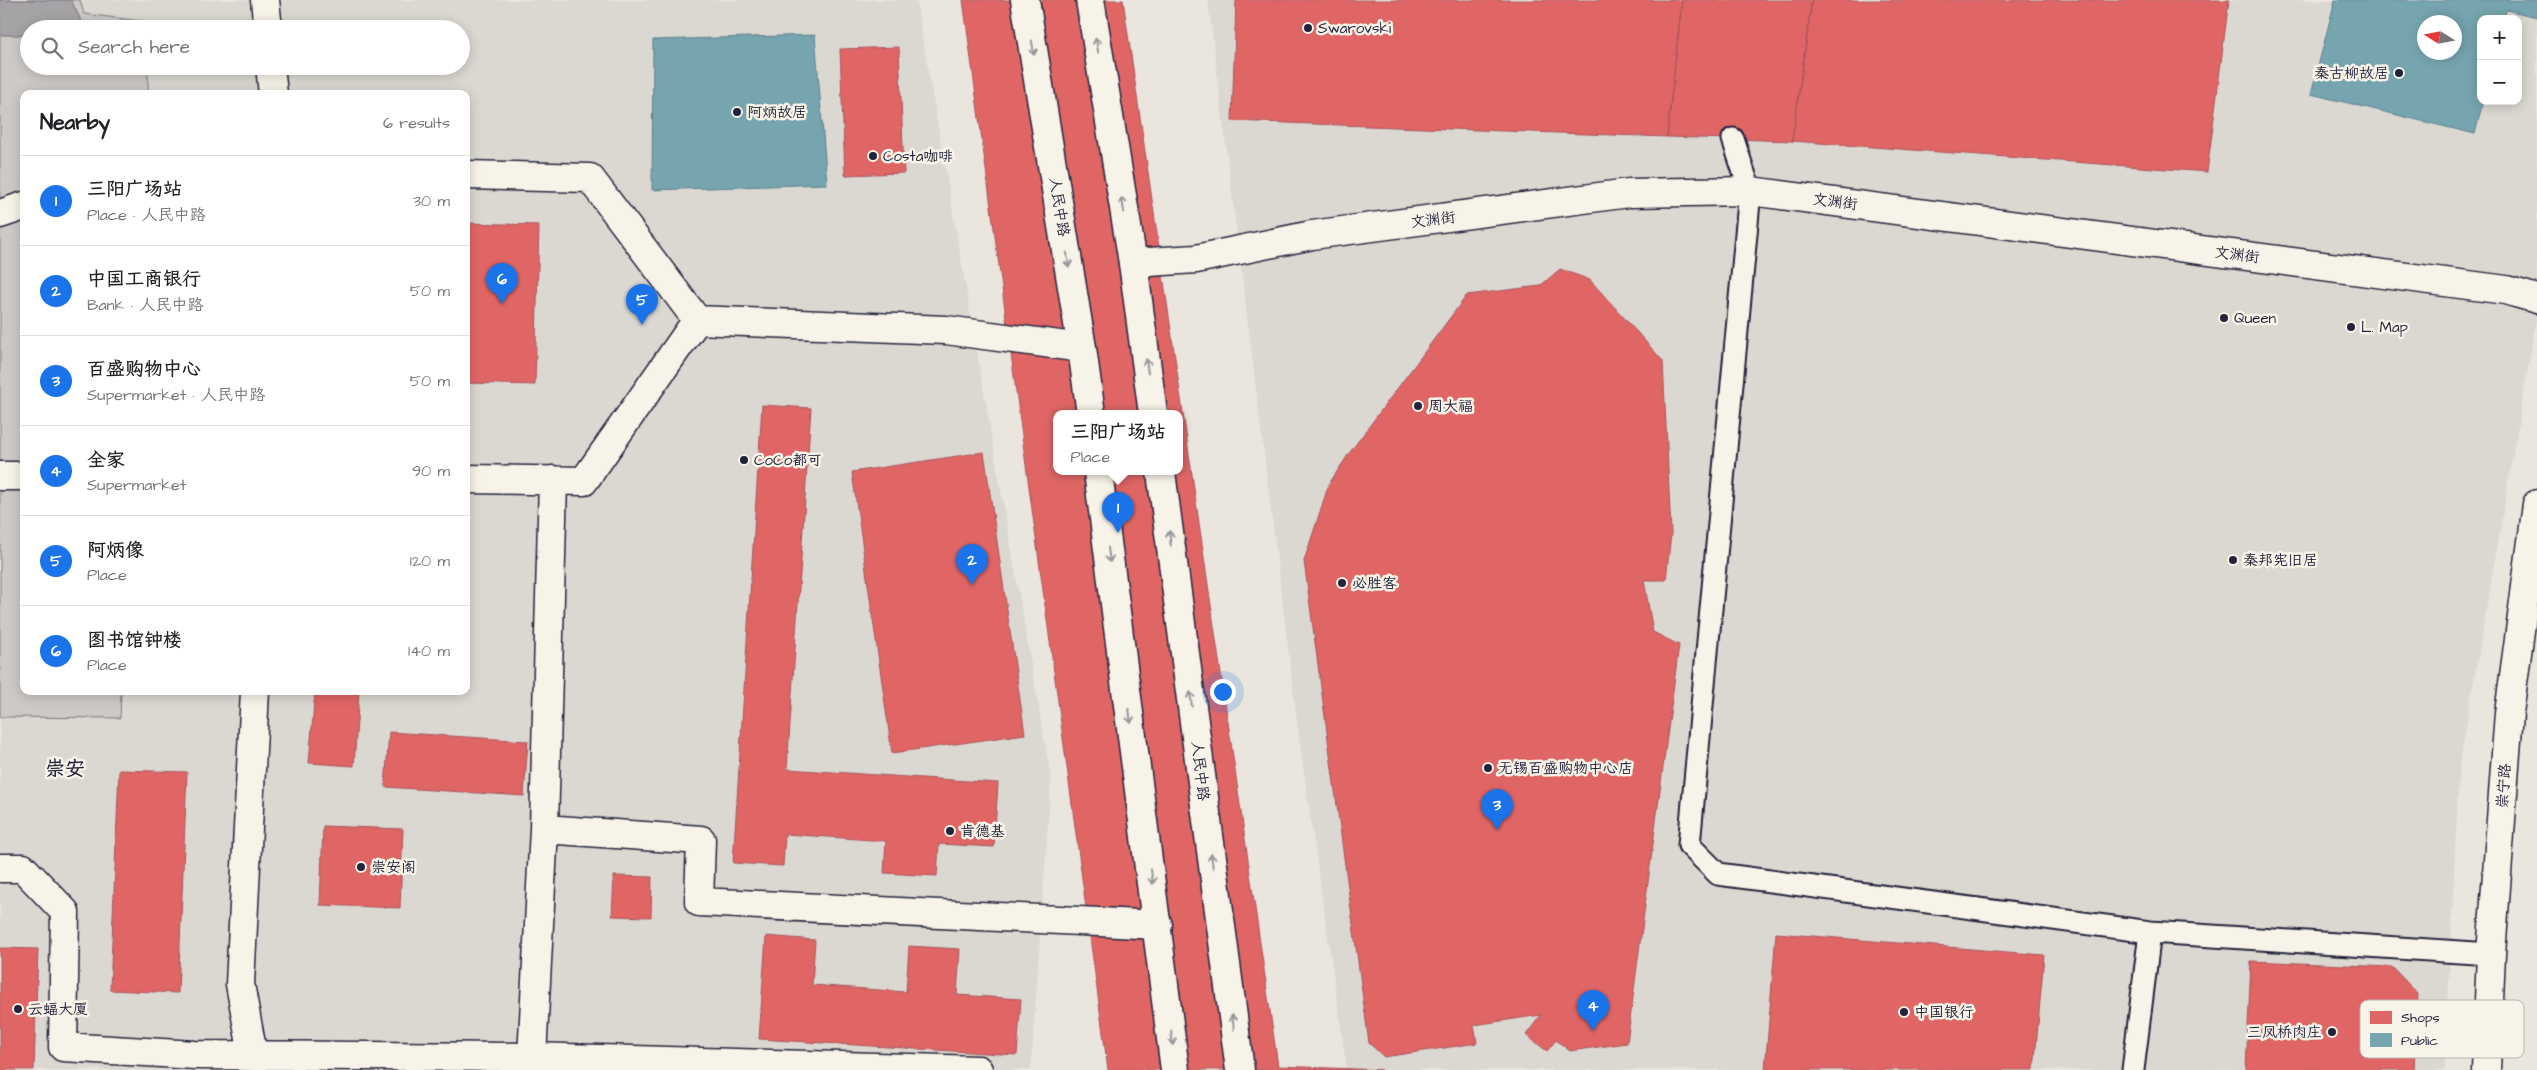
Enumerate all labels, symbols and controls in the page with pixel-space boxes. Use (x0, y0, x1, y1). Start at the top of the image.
north arrow (2417, 15, 2462, 60)
map controls (2477, 15, 2522, 105)
button: + (2477, 15, 2522, 60)
place label: Swarovski (1318, 18, 1392, 39)
search box (20, 20, 470, 75)
marker: Swarovski (1302, 22, 1314, 34)
icon: search (38, 34, 66, 62)
text: Search here (78, 34, 190, 61)
one-way arrow (1092, 37, 1102, 53)
one-way arrow (1028, 40, 1038, 56)
button: − (2477, 60, 2522, 105)
place label: 秦古柳故居 (2314, 63, 2389, 84)
marker: 秦古柳故居 (2393, 67, 2405, 79)
place label: 阿炳故居 (747, 102, 807, 123)
marker: 阿炳故居 (731, 106, 743, 118)
text: Nearby (40, 108, 110, 137)
text: 6 results (383, 112, 450, 134)
place label: Costa咖啡 (883, 146, 953, 167)
marker: Costa咖啡 (867, 150, 879, 162)
text: 三阳广场站 (87, 176, 182, 203)
street label: 人民中路 (1044, 176, 1074, 238)
street label: 文渊街 (1811, 189, 1859, 215)
text: 1 (55, 190, 57, 212)
text: 30 m (413, 190, 450, 212)
one-way arrow (1118, 198, 1128, 214)
text: Place · 人民中路 (87, 204, 206, 226)
street label: 文渊街 (1409, 207, 1457, 233)
street label: 文渊街 (2213, 242, 2261, 268)
one-way arrow (1063, 252, 1073, 268)
pin: 6 (486, 263, 518, 304)
text: 中国工商银行 (87, 266, 201, 293)
text: 2 (51, 280, 61, 302)
text: 50 m (410, 280, 450, 302)
pin: 5 (626, 284, 658, 325)
text: Bank · 人民中路 (87, 294, 203, 316)
place label: Queen (2234, 308, 2277, 329)
marker: Queen (2218, 312, 2230, 324)
place label: L. Map (2361, 317, 2408, 338)
marker: L. Map (2345, 321, 2357, 333)
text: 百盛购物中心 (87, 356, 201, 383)
one-way arrow (1142, 358, 1152, 374)
text: 3 (52, 370, 60, 392)
text: 50 m (410, 370, 450, 392)
text: Supermarket · 人民中路 (87, 384, 265, 406)
place label: 周大福 (1428, 396, 1473, 417)
marker: 周大福 (1412, 400, 1424, 412)
popup (1053, 410, 1183, 475)
text: 三阳广场站 (1070, 419, 1166, 446)
text: Place (1070, 446, 1110, 468)
text: 全家 (87, 447, 125, 474)
place label: CoCo都可 (754, 450, 822, 471)
marker: CoCo都可 (738, 454, 750, 466)
text: 4 (51, 460, 61, 482)
text: 90 m (412, 460, 450, 482)
text: Supermarket (87, 474, 186, 496)
pin: 1 (1102, 492, 1134, 533)
one-way arrow (1165, 531, 1175, 547)
text: 阿炳像 (87, 537, 144, 564)
pin: 2 (956, 544, 988, 585)
one-way arrow (1104, 546, 1114, 562)
text: 5 (50, 550, 62, 572)
text: 120 m (410, 550, 450, 572)
place label: 秦邦宪旧居 (2243, 550, 2318, 571)
marker: 秦邦宪旧居 (2227, 554, 2239, 566)
text: Place (87, 564, 127, 586)
place label: 必胜客 (1352, 573, 1397, 594)
marker: 必胜客 (1336, 577, 1348, 589)
text: 图书馆钟楼 (87, 627, 182, 654)
text: 6 (51, 640, 61, 662)
text: 140 m (408, 640, 450, 662)
text: Place (87, 654, 127, 676)
your location (1210, 679, 1236, 705)
one-way arrow (1186, 692, 1196, 708)
one-way arrow (1126, 708, 1136, 724)
street label: 人民中路 (1186, 740, 1214, 802)
district label: 崇安 (45, 755, 85, 783)
place label: 无锡百盛购物中心店 (1498, 758, 1633, 779)
marker: 无锡百盛购物中心店 (1482, 762, 1494, 774)
street label: 崇宁路 (2492, 763, 2516, 809)
pin: 3 (1481, 789, 1513, 830)
place label: 肯德基 (960, 821, 1005, 842)
marker: 肯德基 (944, 825, 956, 837)
one-way arrow (1207, 853, 1217, 869)
place label: 崇安阁 (371, 857, 416, 878)
marker: 崇安阁 (355, 861, 367, 873)
one-way arrow (1147, 869, 1157, 885)
pin: 4 (1577, 990, 1609, 1031)
place label: 云蝠大厦 (28, 999, 88, 1020)
legend (2360, 1000, 2524, 1058)
place label: 中国银行 (1914, 1002, 1974, 1023)
marker: 云蝠大厦 (12, 1003, 24, 1015)
marker: 中国银行 (1898, 1006, 1910, 1018)
text: Shops (2401, 1008, 2440, 1028)
one-way arrow (1228, 1014, 1238, 1030)
place label: 三凤桥肉庄 (2247, 1022, 2322, 1043)
marker: 三凤桥肉庄 (2326, 1026, 2338, 1038)
one-way arrow (1167, 1030, 1177, 1046)
text: Public (2401, 1031, 2438, 1051)

